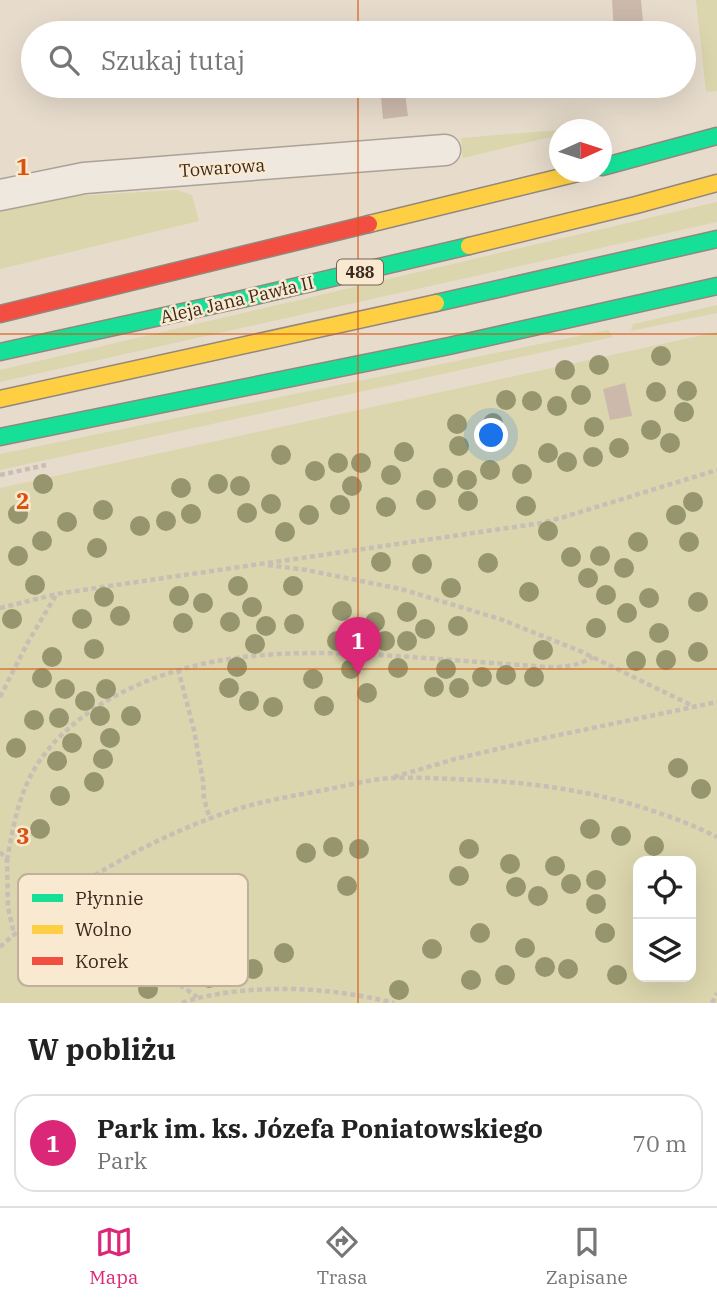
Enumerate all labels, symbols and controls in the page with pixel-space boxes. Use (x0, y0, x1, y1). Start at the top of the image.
search box (21, 21, 696, 98)
icon: search (45, 41, 83, 79)
text: Szukaj tutaj (101, 43, 245, 77)
north arrow (549, 119, 612, 182)
text: 1 (16, 151, 30, 181)
street label: Towarowa (178, 153, 266, 182)
road number: 488 (337, 260, 383, 284)
street label: Aleja Jana Pawła II (158, 271, 316, 328)
your location (474, 418, 508, 452)
text: 2 (16, 485, 30, 515)
pin: 1 (335, 617, 381, 675)
text: 3 (16, 820, 30, 850)
map controls (633, 856, 696, 982)
button: locate (633, 856, 696, 919)
legend (18, 874, 248, 986)
text: Płynnie (75, 886, 143, 910)
text: Wolno (75, 917, 132, 941)
button: layers (633, 919, 696, 982)
text: Korek (75, 949, 128, 973)
text: W pobliżu (28, 1029, 176, 1068)
text: Park im. ks. Józefa Poniatowskiego (97, 1111, 543, 1145)
text: 1 (46, 1128, 60, 1158)
text: 70 m (632, 1128, 687, 1158)
text: Park (97, 1145, 147, 1175)
tab: Mapa (89, 1223, 138, 1289)
tab: Trasa (317, 1223, 367, 1289)
tab: Zapisane (546, 1223, 628, 1289)

